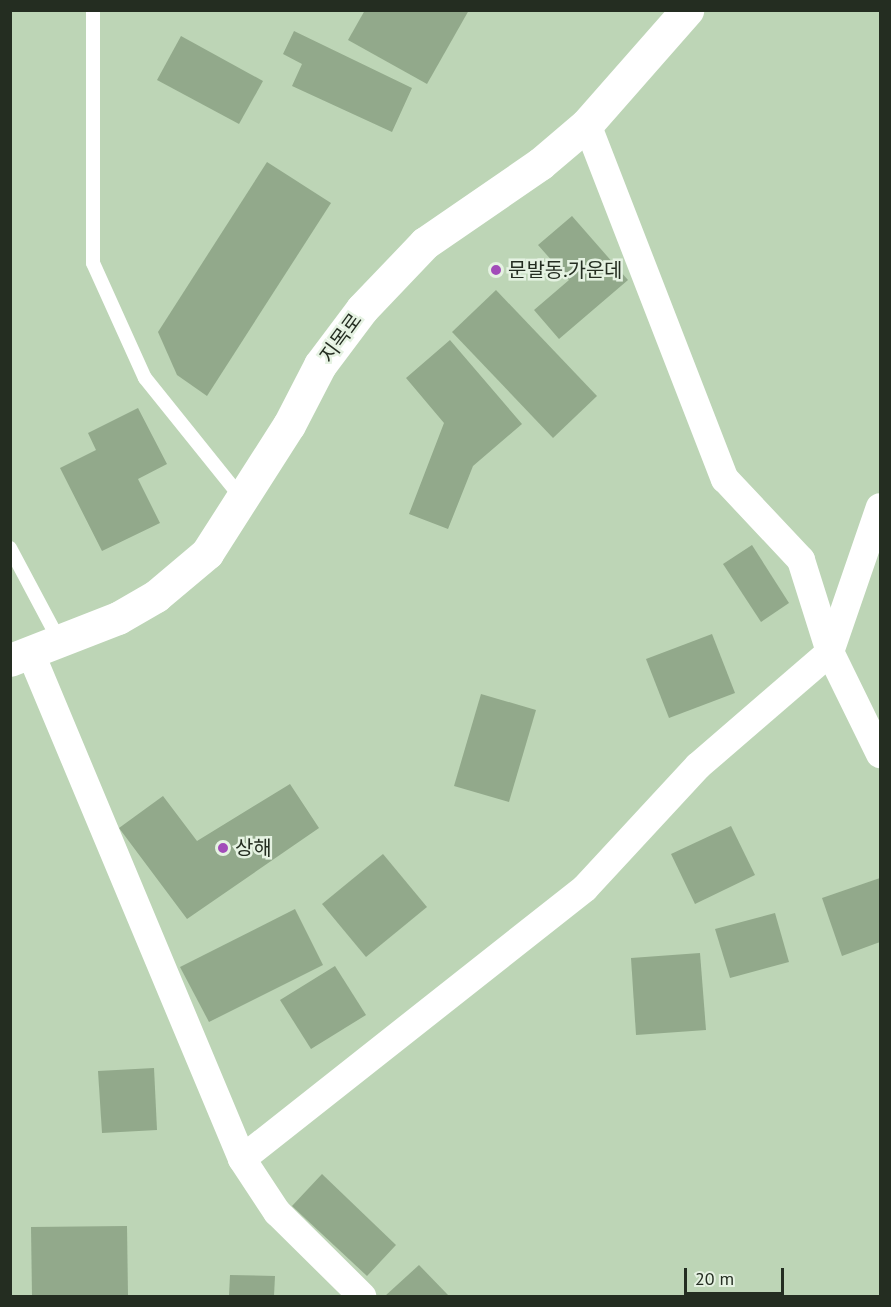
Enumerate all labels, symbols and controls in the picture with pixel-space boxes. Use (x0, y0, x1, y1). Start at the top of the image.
place label: 문발동.가운데 (508, 258, 623, 282)
marker: 문발동.가운데 (489, 263, 503, 277)
street label: 지목로 (315, 309, 367, 367)
place label: 상해 (235, 836, 272, 860)
marker: 상해 (216, 841, 230, 855)
scale bar (687, 1256, 788, 1294)
text: 20 m (695, 1267, 734, 1290)

